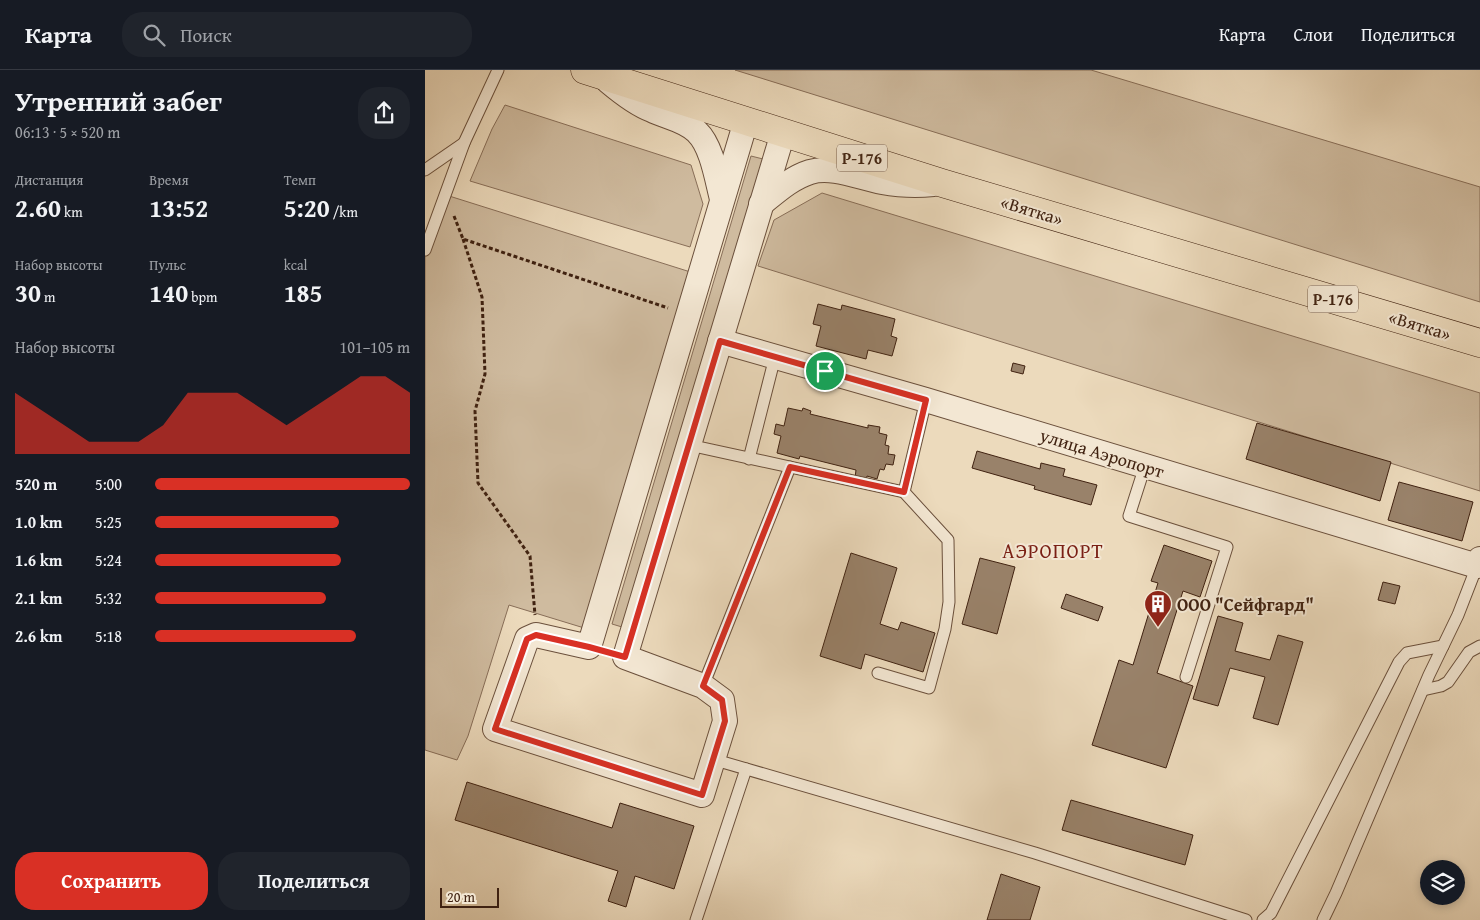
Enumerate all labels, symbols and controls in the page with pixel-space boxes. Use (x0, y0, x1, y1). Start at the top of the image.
search box (122, 12, 472, 57)
text: Карта (25, 17, 92, 52)
icon: search (140, 21, 168, 49)
text: Поиск (180, 21, 232, 49)
text: Карта (1219, 21, 1266, 48)
text: Слои (1294, 21, 1333, 48)
text: Поделиться (1361, 21, 1455, 48)
text: Утренний забег (15, 80, 222, 121)
button: share (358, 87, 410, 139)
text: 06:13 · 5 × 520 m (15, 120, 120, 144)
road number: Р-176 (837, 145, 887, 172)
text: Дистанция (15, 170, 83, 190)
text: Время (149, 170, 188, 190)
text: Темп (284, 170, 316, 190)
street label: «Вятка» (998, 188, 1067, 232)
text: 2.60 (15, 190, 61, 226)
text: 13:52 (149, 190, 208, 226)
text: 5:20 (284, 190, 330, 226)
text: km (61, 202, 83, 222)
text: /km (330, 202, 358, 222)
text: Набор высоты (15, 255, 102, 275)
text: Пульс (149, 255, 186, 275)
text: kcal (284, 255, 308, 275)
text: 30 (15, 275, 41, 311)
text: 140 (149, 275, 188, 311)
text: 185 (284, 275, 323, 311)
road number: Р-176 (1308, 285, 1358, 312)
text: m (41, 287, 55, 307)
text: bpm (188, 287, 218, 307)
street label: «Вятка» (1386, 303, 1455, 347)
text: Набор высоты (15, 335, 115, 359)
text: 101–105 m (340, 335, 410, 359)
pin (804, 350, 846, 392)
icon: arrive (811, 357, 839, 385)
street label: улица Аэропорт (1036, 421, 1168, 485)
text: 520 m (15, 472, 57, 496)
text: 5:00 (95, 472, 122, 496)
text: 1.0 km (15, 510, 62, 534)
text: 5:25 (95, 510, 122, 534)
district label: АЭРОПОРТ (1002, 536, 1104, 565)
text: 1.6 km (15, 548, 62, 572)
text: 5:24 (95, 548, 122, 572)
text: 2.1 km (15, 586, 62, 610)
text: 5:32 (95, 586, 122, 610)
building icon: ООО "Сейфгард" (1143, 589, 1173, 628)
place label: ООО "Сейфгард" (1177, 591, 1314, 618)
text: 2.6 km (15, 624, 62, 648)
text: 5:18 (95, 624, 122, 648)
button: Сохранить (15, 852, 208, 910)
button: Поделиться (218, 852, 410, 910)
map controls (1420, 860, 1465, 905)
button: layers (1420, 860, 1465, 905)
scale bar (440, 885, 499, 908)
text: 20 m (447, 887, 475, 907)

